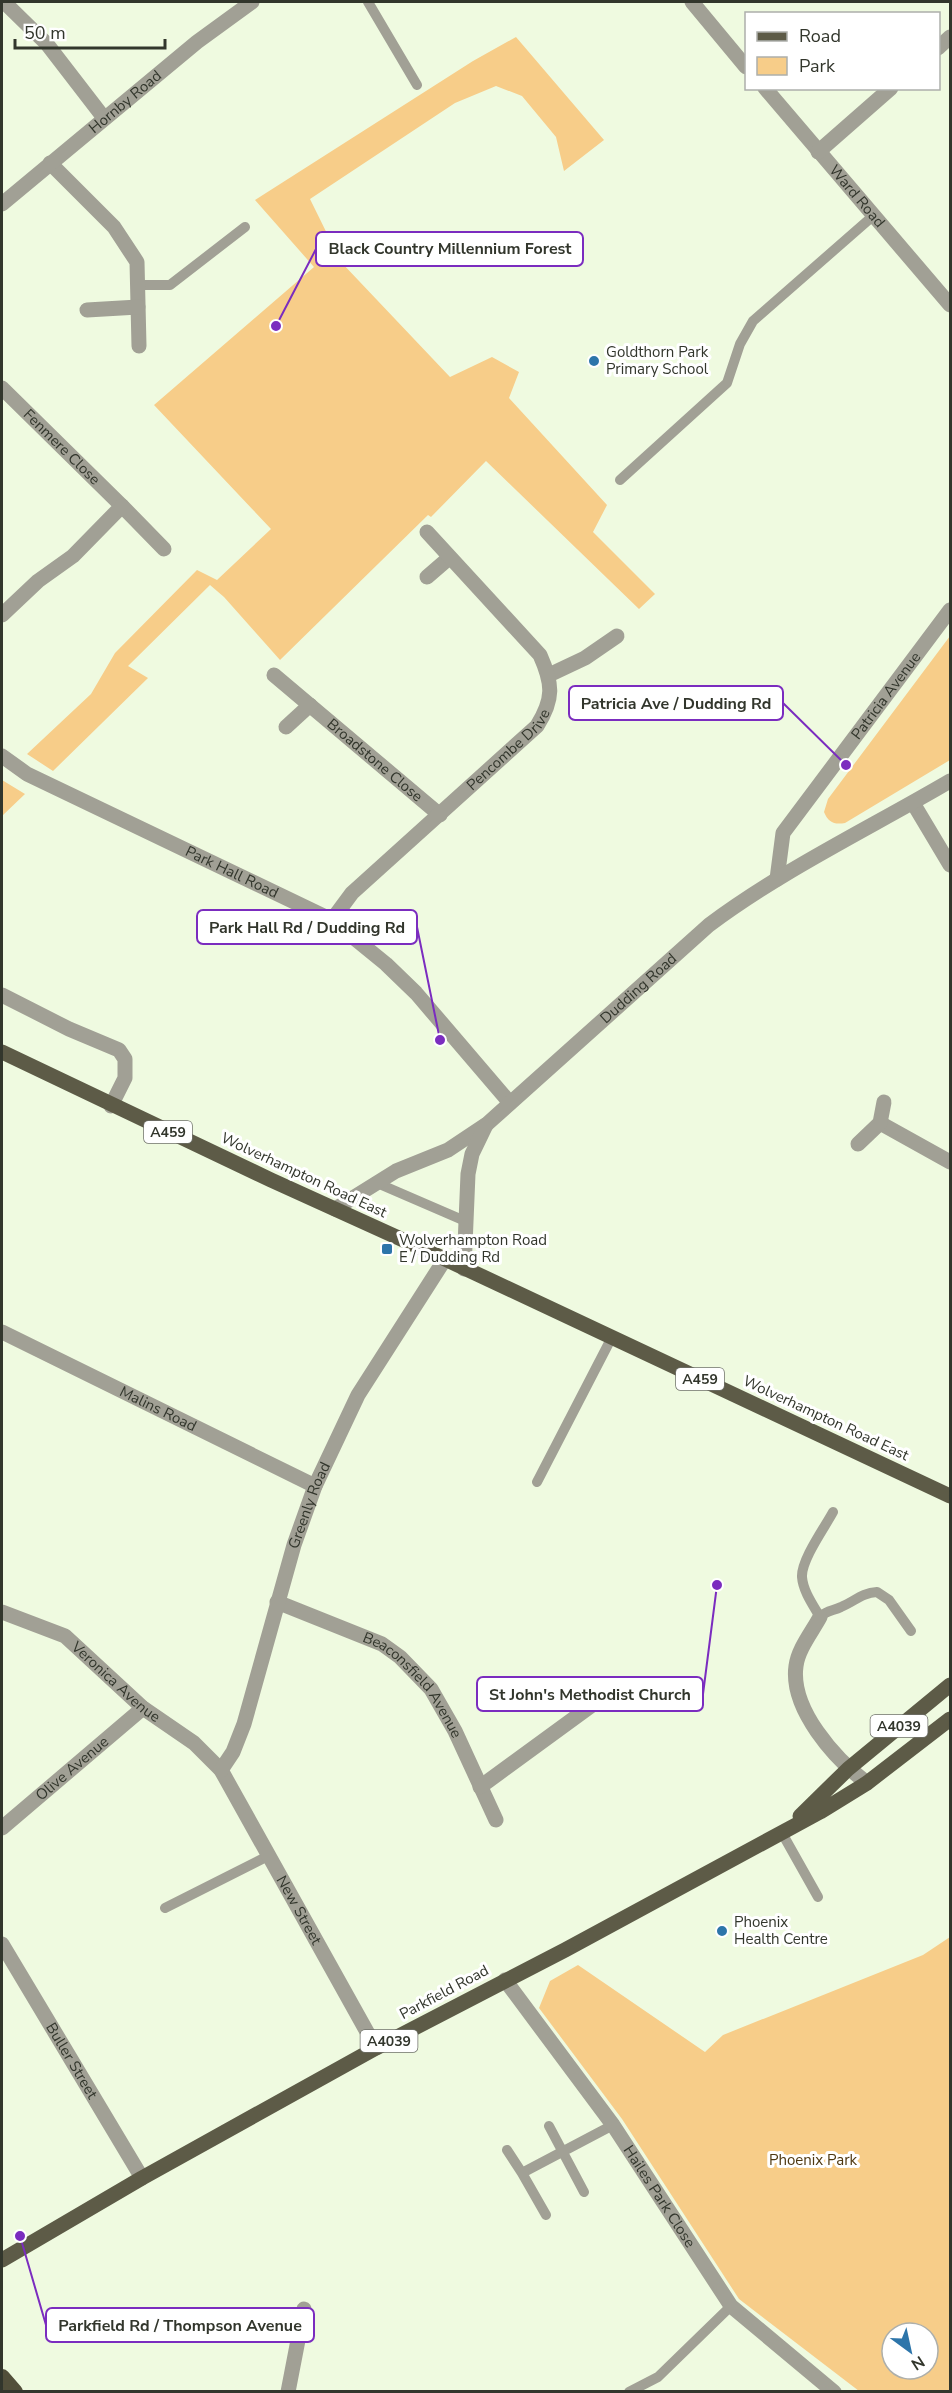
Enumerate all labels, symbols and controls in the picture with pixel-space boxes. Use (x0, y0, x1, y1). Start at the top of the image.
scale bar (15, 12, 165, 50)
legend (745, 12, 940, 90)
text: 50 m (24, 21, 66, 45)
text: Road (799, 24, 841, 48)
text: Park (799, 54, 836, 78)
street label: Hornby Road (85, 66, 166, 138)
street label: Ward Road (825, 160, 890, 232)
callout: Black Country Millennium Forest (316, 232, 583, 266)
text: Black Country Millennium Forest (329, 238, 572, 260)
place label: Goldthorn Park Primary School (606, 342, 709, 379)
marker: Goldthorn Park Primary School (587, 354, 601, 368)
street label: Fenmere Close (19, 405, 105, 489)
street label: Patricia Avenue (847, 648, 925, 743)
callout: Patricia Ave / Dudding Rd (569, 686, 783, 720)
text: Patricia Ave / Dudding Rd (581, 693, 771, 715)
street label: Pencombe Drive (462, 706, 555, 795)
street label: Broadstone Close (323, 714, 427, 806)
street label: Park Hall Road (182, 841, 282, 903)
callout: Park Hall Rd / Dudding Rd (197, 910, 417, 944)
text: Park Hall Rd / Dudding Rd (209, 917, 405, 939)
street label: Dudding Road (596, 949, 681, 1028)
road number: A459 (144, 1121, 192, 1143)
street label: Wolverhampton Road East (218, 1128, 391, 1223)
place label: Wolverhampton Road E / Dudding Rd (399, 1230, 547, 1267)
marker: Wolverhampton Road E / Dudding Rd (380, 1242, 394, 1256)
road number: A459 (676, 1368, 724, 1390)
street label: Wolverhampton Road East (740, 1371, 913, 1466)
street label: Malins Road (116, 1381, 200, 1436)
street label: Greenly Road (283, 1459, 335, 1551)
street label: Beaconsfield Avenue (360, 1627, 467, 1741)
street label: Veronica Avenue (66, 1636, 164, 1727)
callout: St John's Methodist Church (477, 1677, 703, 1711)
text: St John's Methodist Church (489, 1684, 691, 1706)
road number: A4039 (870, 1715, 928, 1737)
street label: Olive Avenue (31, 1732, 113, 1805)
street label: New Street (272, 1872, 327, 1949)
place label: Phoenix Health Centre (734, 1912, 828, 1949)
marker: Phoenix Health Centre (715, 1924, 729, 1938)
street label: Parkfield Road (396, 1960, 492, 2024)
street label: Buller Street (41, 2019, 103, 2103)
road number: A4039 (360, 2030, 418, 2052)
street label: Hailes Park Close (619, 2141, 700, 2251)
park label: Phoenix Park (769, 2150, 858, 2170)
callout: Parkfield Rd / Thompson Avenue (46, 2308, 314, 2342)
text: Parkfield Rd / Thompson Avenue (58, 2315, 302, 2337)
north arrow (880, 2321, 940, 2381)
text: N (907, 2350, 929, 2375)

